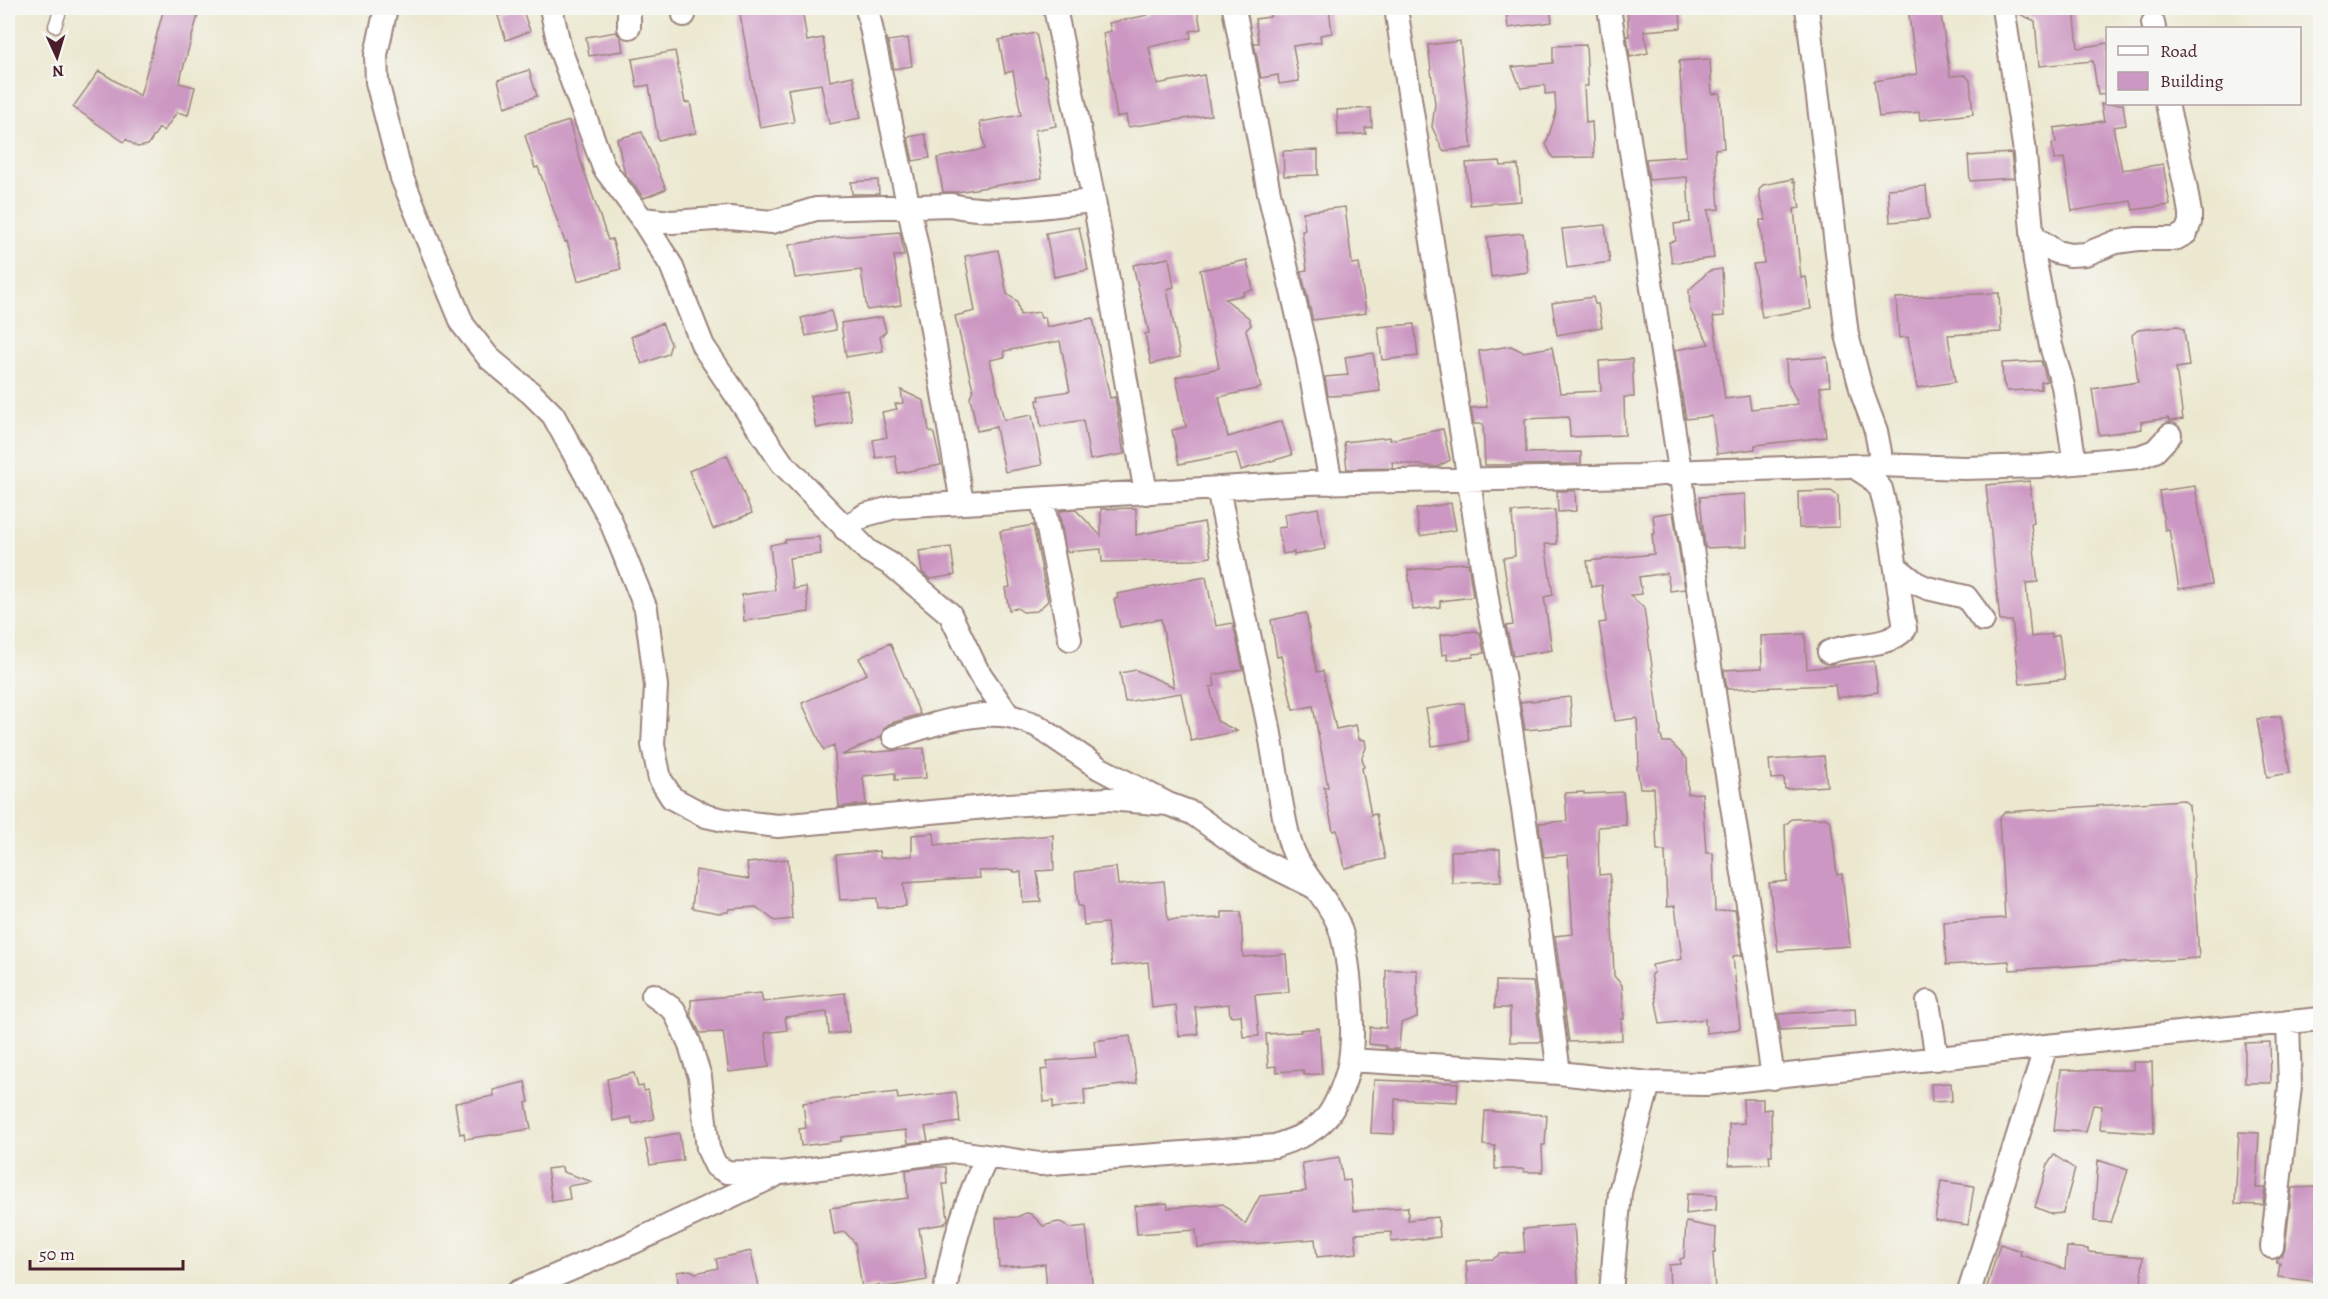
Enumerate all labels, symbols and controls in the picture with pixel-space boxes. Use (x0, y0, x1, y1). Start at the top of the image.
north arrow (27, 27, 87, 87)
legend (2106, 27, 2301, 105)
text: Road (2160, 39, 2198, 63)
text: N (51, 60, 65, 82)
text: Building (2160, 69, 2224, 93)
scale bar (30, 1233, 183, 1271)
text: 50 m (39, 1242, 75, 1266)

